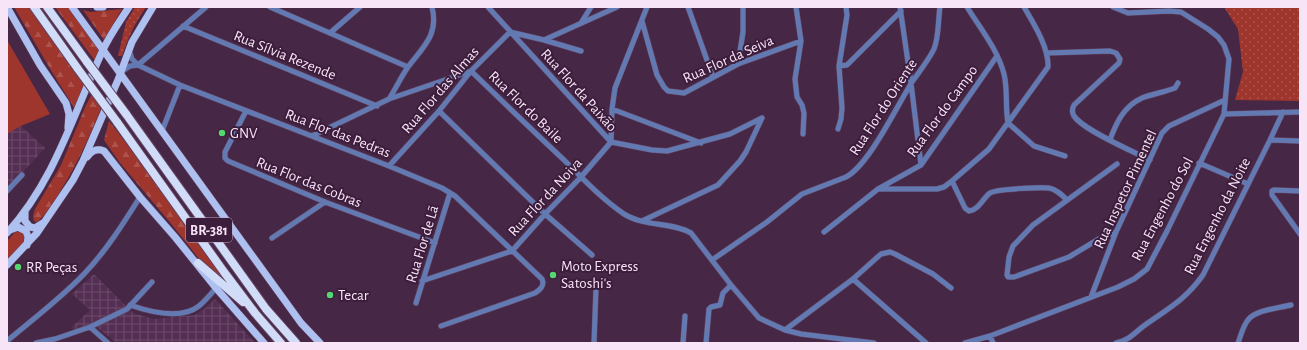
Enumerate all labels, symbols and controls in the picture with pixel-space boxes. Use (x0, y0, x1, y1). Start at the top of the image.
street label: Rua Sílvia Rezende (232, 28, 338, 83)
street label: Rua Flor da Seiva (681, 33, 776, 86)
street label: Rua Flor das Almas (399, 44, 482, 137)
street label: Rua Flor da Paixão (538, 46, 619, 135)
street label: Rua Flor do Oriente (847, 56, 920, 158)
street label: Rua Flor do Campo (904, 63, 981, 160)
street label: Rua Flor do Baile (486, 68, 566, 146)
street label: Rua Flor das Pedras (283, 106, 393, 160)
place label: GNV (230, 126, 258, 141)
street label: Rua Inspetor Pimentel (1091, 127, 1160, 251)
marker: GNV (217, 128, 227, 138)
street label: Rua Flor das Cobras (254, 155, 364, 210)
street label: Rua Flor da Noiva (505, 155, 585, 239)
street label: Rua Engenho do Sol (1129, 155, 1196, 264)
street label: Rua Engenho da Noite (1181, 155, 1253, 277)
street label: Rua Flor de Lã (404, 204, 441, 285)
road number: BR-381 (186, 218, 232, 242)
place label: Moto Express Satoshi's (561, 259, 638, 291)
place label: RR Peças (26, 260, 77, 275)
marker: RR Peças (13, 262, 23, 272)
marker: Moto Express Satoshi's (548, 270, 558, 280)
place label: Tecar (338, 288, 369, 303)
marker: Tecar (325, 290, 335, 300)

